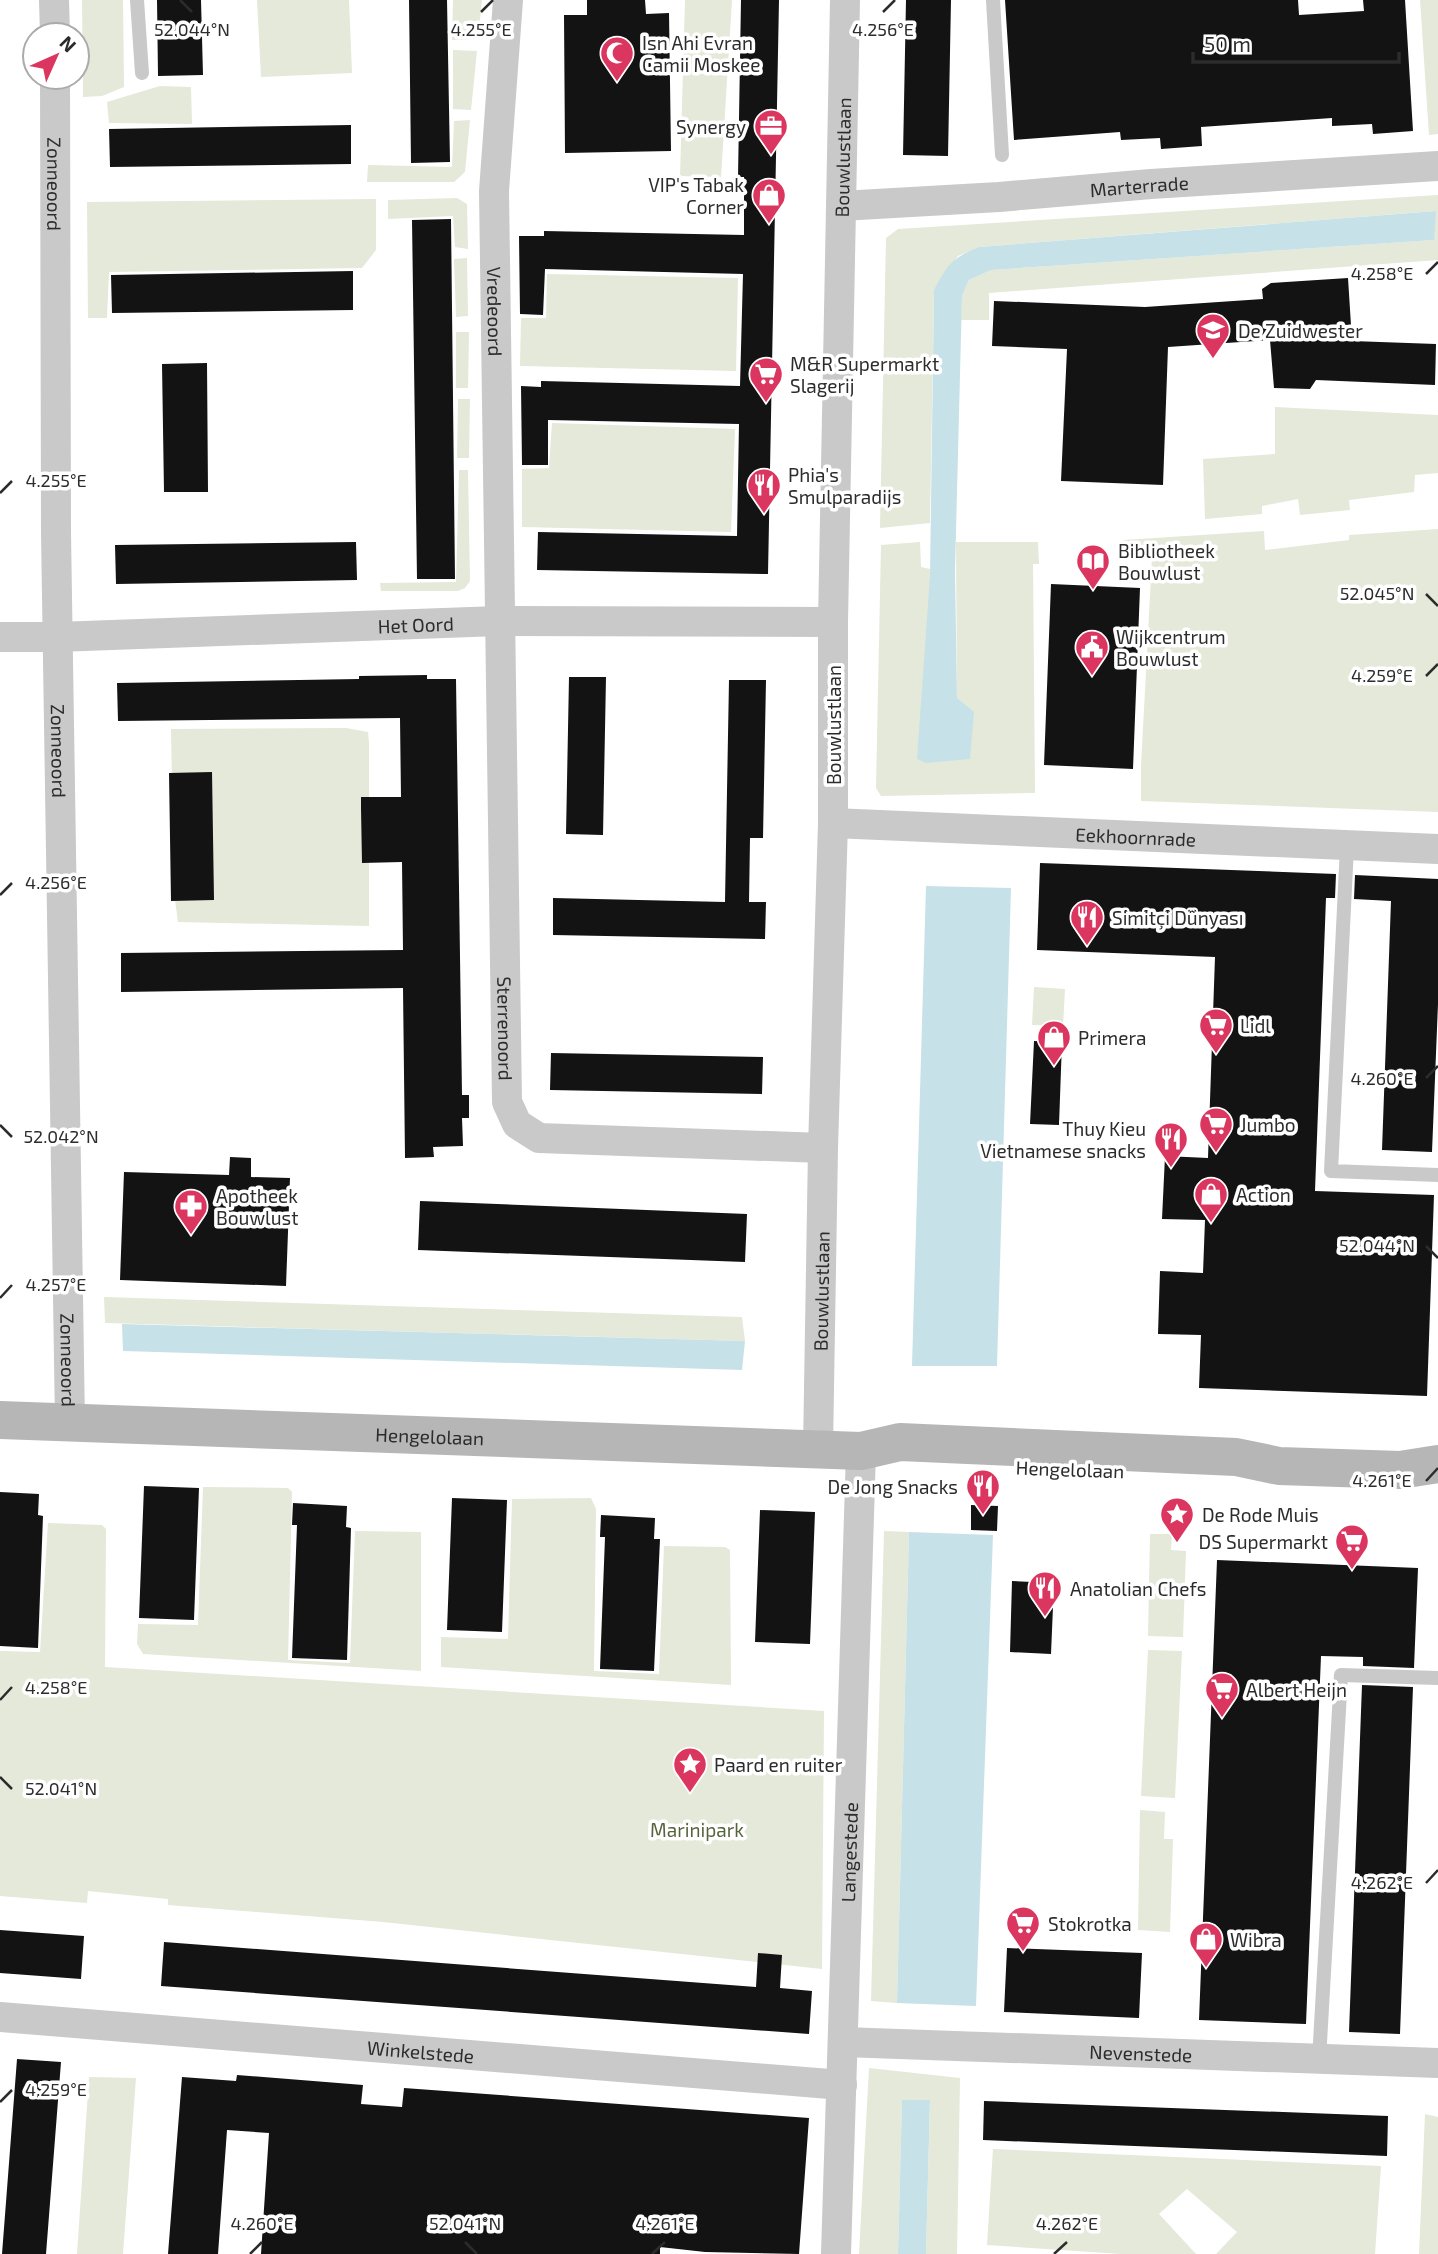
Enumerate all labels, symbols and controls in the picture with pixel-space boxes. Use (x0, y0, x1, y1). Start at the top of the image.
text: 52.044°N (154, 18, 230, 40)
text: 4.255°E (450, 18, 512, 40)
text: 4.256°E (852, 18, 914, 40)
north arrow (21, 21, 91, 91)
scale bar (1193, 21, 1400, 65)
text: N (55, 31, 81, 57)
place label: Isn Ahi Evran Camii Moskee (642, 31, 760, 76)
text: 50 m (1204, 31, 1251, 56)
mosque icon: Isn Ahi Evran Camii Moskee (598, 34, 636, 83)
street label: Bouwlustlaan (829, 97, 855, 218)
office icon: Synergy (752, 107, 790, 156)
place label: Synergy (676, 115, 746, 138)
street label: Zonneoord (44, 137, 67, 231)
street label: Marterrade (1089, 170, 1189, 201)
place label: VIP's Tabak Corner (648, 173, 744, 218)
shop icon: VIP's Tabak Corner (750, 176, 788, 225)
text: 4.258°E (1351, 262, 1413, 284)
street label: Vredeoord (484, 266, 508, 356)
school or university icon: De Zuidwester (1194, 311, 1232, 360)
place label: De Zuidwester (1238, 319, 1363, 342)
place label: M&R Supermarkt Slagerij (790, 352, 939, 397)
supermarket icon: M&R Supermarkt Slagerij (747, 355, 785, 404)
place label: Phia's Smulparadijs (788, 463, 901, 508)
restaurant icon: Phia's Smulparadijs (745, 466, 783, 515)
text: 4.255°E (25, 469, 87, 491)
place label: Bibliotheek Bouwlust (1118, 539, 1215, 584)
library icon: Bibliotheek Bouwlust (1074, 542, 1112, 591)
text: 52.045°N (1340, 582, 1414, 604)
street label: Het Oord (377, 611, 454, 637)
place label: Wijkcentrum Bouwlust (1116, 625, 1226, 670)
public building icon: Wijkcentrum Bouwlust (1073, 628, 1111, 677)
text: 4.259°E (1351, 664, 1413, 686)
street label: Bouwlustlaan (822, 665, 845, 785)
street label: Zonneoord (47, 704, 72, 798)
street label: Eekhoornrade (1075, 822, 1197, 850)
text: 4.256°E (25, 871, 87, 893)
restaurant icon: Simitçi Dünyası (1068, 898, 1106, 947)
place label: Simitçi Dünyası (1112, 906, 1243, 930)
street label: Sterrenoord (494, 976, 518, 1081)
supermarket icon: Lidl (1197, 1006, 1235, 1055)
place label: Lidl (1240, 1014, 1271, 1037)
shop icon: Primera (1035, 1018, 1073, 1067)
place label: Primera (1078, 1026, 1146, 1049)
text: 4.260°E (1350, 1067, 1414, 1089)
supermarket icon: Jumbo (1197, 1105, 1235, 1154)
place label: Jumbo (1240, 1113, 1296, 1136)
place label: Thuy Kieu Vietnamese snacks (980, 1117, 1146, 1162)
restaurant icon: Thuy Kieu Vietnamese snacks (1152, 1120, 1190, 1169)
text: 52.042°N (23, 1125, 99, 1147)
shop icon: Action (1192, 1175, 1230, 1224)
place label: Action (1236, 1183, 1291, 1206)
place label: Apotheek Bouwlust (216, 1184, 298, 1229)
pharmacy icon: Apotheek Bouwlust (172, 1187, 210, 1236)
street label: Bouwlustlaan (808, 1231, 833, 1351)
text: 52.044°N (1339, 1234, 1415, 1256)
text: 4.257°E (26, 1273, 86, 1295)
street label: Zonneoord (57, 1313, 81, 1407)
street label: Hengelolaan (375, 1422, 484, 1449)
street label: Hengelolaan (1015, 1456, 1125, 1482)
restaurant icon: De Jong Snacks (964, 1467, 1002, 1516)
text: 4.261°E (1352, 1469, 1412, 1491)
place label: De Jong Snacks (827, 1475, 958, 1498)
place icon: De Rode Muis (1158, 1495, 1196, 1544)
place label: De Rode Muis (1202, 1503, 1319, 1526)
supermarket icon: DS Supermarkt (1333, 1522, 1371, 1571)
place label: DS Supermarkt (1199, 1530, 1328, 1553)
restaurant icon: Anatolian Chefs (1026, 1569, 1064, 1618)
place label: Anatolian Chefs (1070, 1577, 1206, 1600)
supermarket icon: Albert Heijn (1203, 1670, 1241, 1719)
text: 4.258°E (25, 1676, 87, 1698)
place label: Albert Heijn (1246, 1678, 1347, 1701)
place icon: Paard en ruiter (671, 1745, 709, 1794)
place label: Paard en ruiter (714, 1753, 843, 1776)
text: 52.041°N (25, 1777, 97, 1799)
street label: Langestede (835, 1802, 862, 1903)
park label: Marinipark (650, 1818, 744, 1841)
text: 4.262°E (1351, 1871, 1413, 1893)
supermarket icon: Stokrotka (1004, 1904, 1042, 1953)
place label: Stokrotka (1048, 1912, 1132, 1935)
shop icon: Wibra (1187, 1920, 1225, 1969)
place label: Wibra (1230, 1928, 1282, 1951)
street label: Winkelstede (366, 2035, 475, 2067)
street label: Nevenstede (1089, 2039, 1193, 2066)
text: 4.259°E (25, 2078, 87, 2100)
text: 4.260°E (230, 2212, 294, 2234)
text: 52.041°N (429, 2212, 501, 2234)
text: 4.261°E (635, 2212, 695, 2234)
text: 4.262°E (1036, 2212, 1098, 2234)

